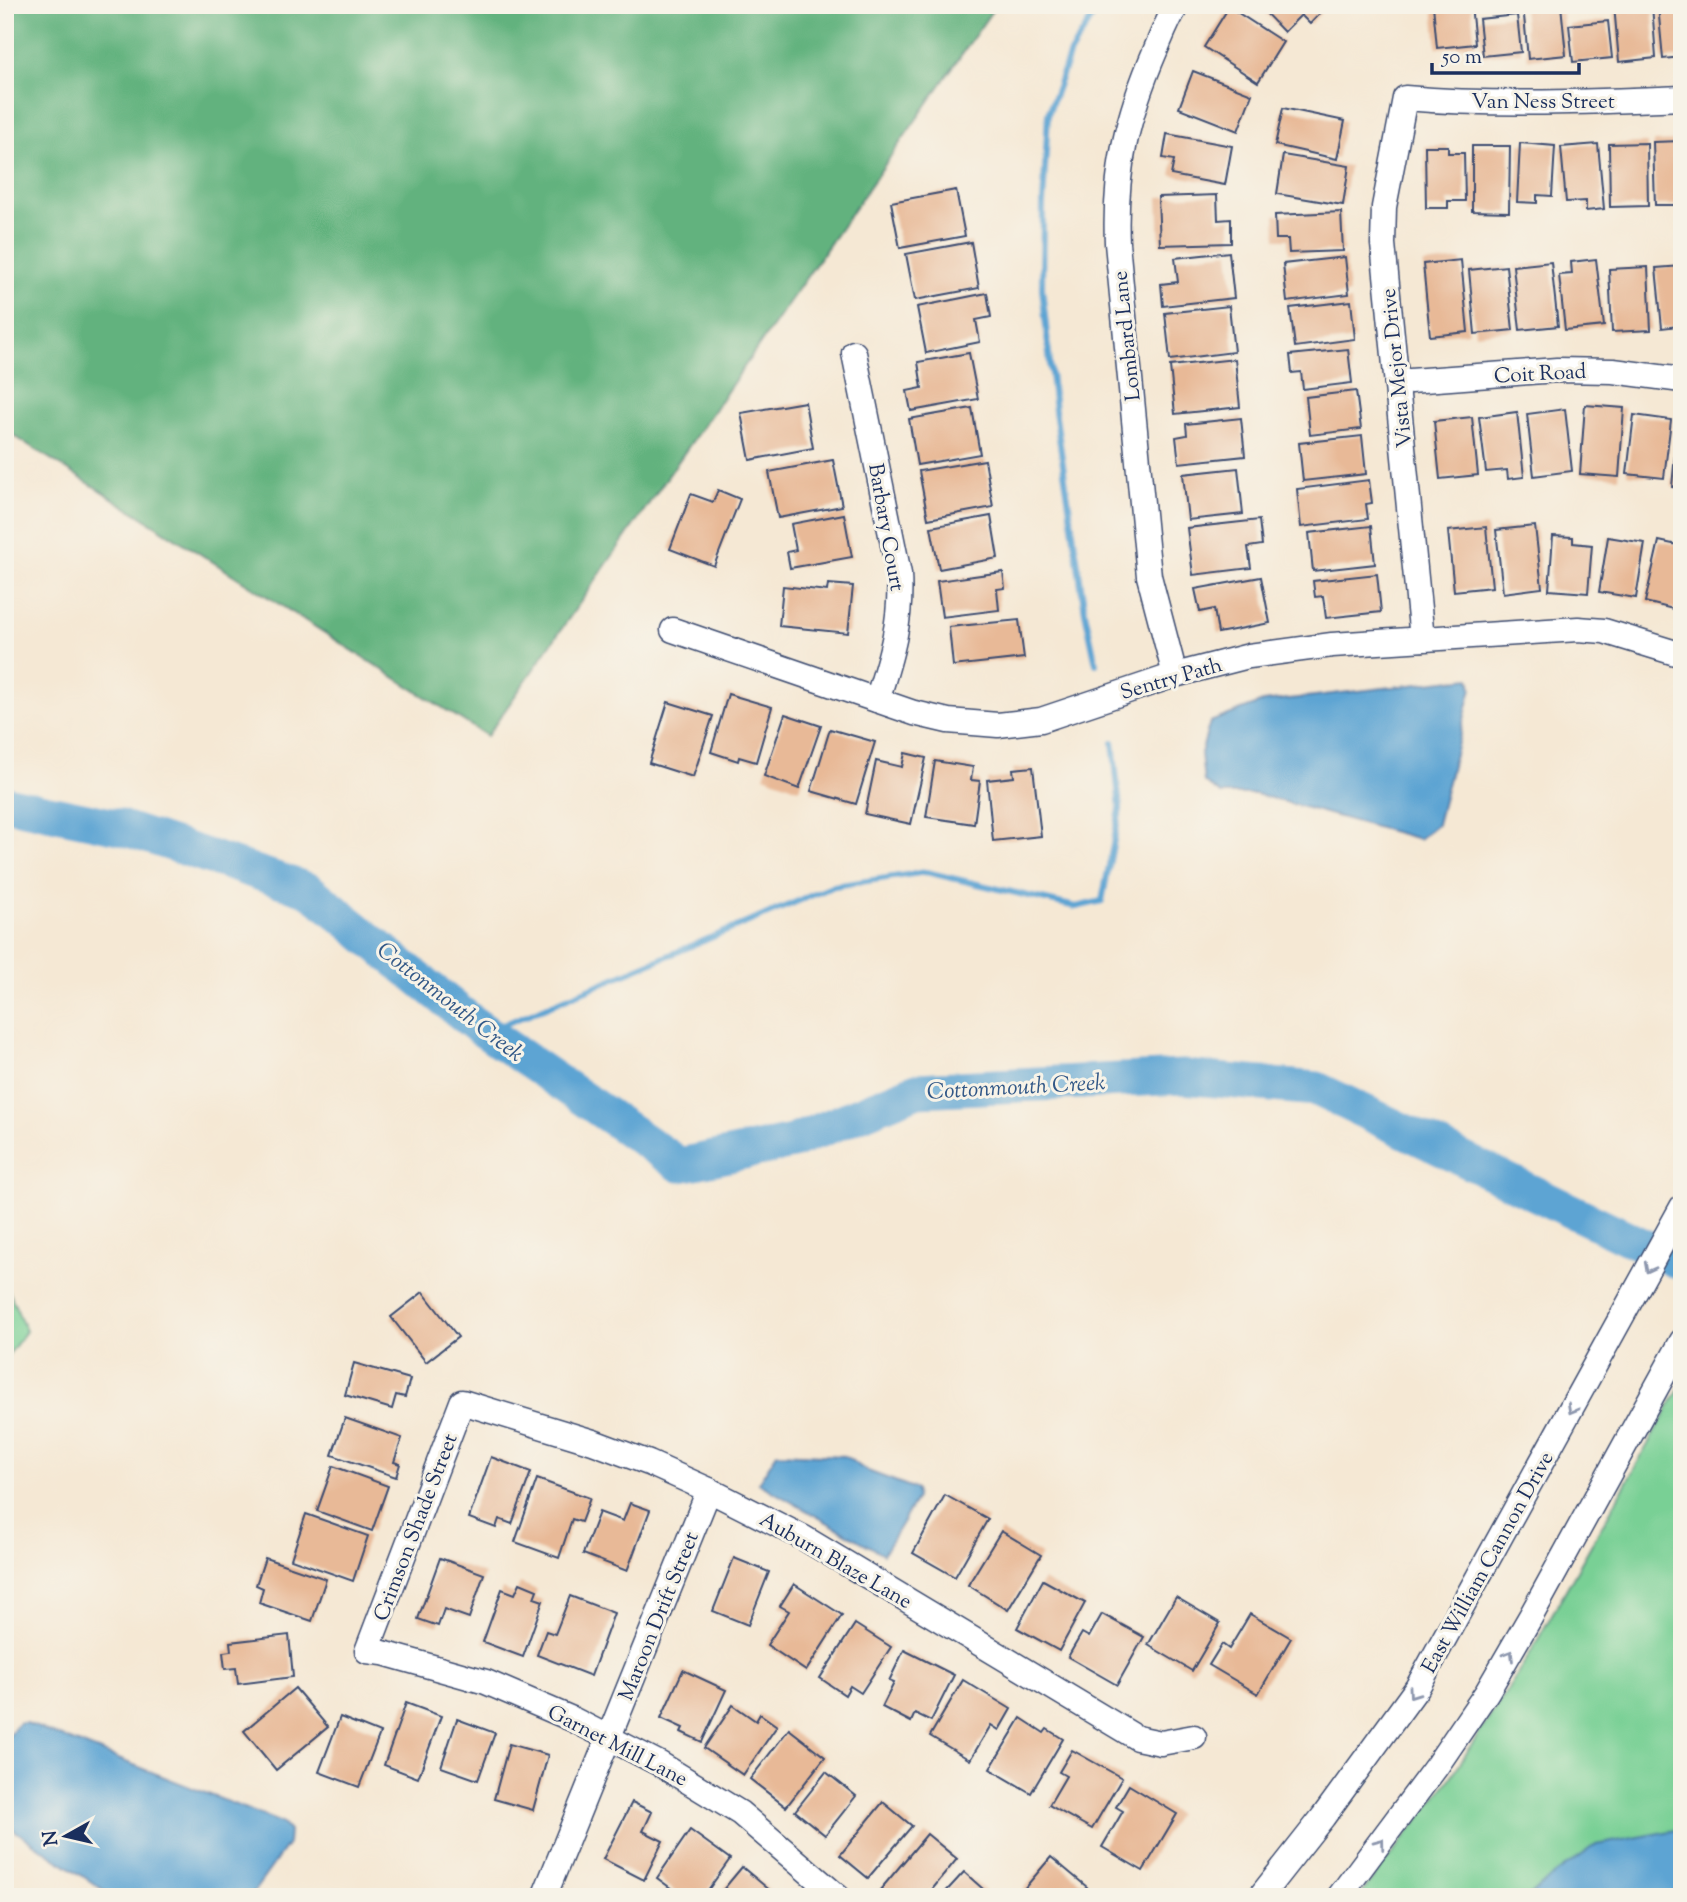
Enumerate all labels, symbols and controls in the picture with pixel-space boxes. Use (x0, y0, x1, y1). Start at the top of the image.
scale bar (1432, 32, 1578, 76)
text: 50 m (1441, 43, 1482, 73)
street label: Van Ness Street (1471, 88, 1615, 118)
street label: Lombard Lane (1106, 269, 1150, 402)
street label: Vista Mejor Drive (1375, 287, 1421, 449)
street label: Coit Road (1493, 358, 1587, 392)
street label: Barbary Court (859, 461, 911, 593)
street label: Sentry Path (1117, 651, 1226, 709)
water label: Cottonmouth Creek (369, 935, 530, 1071)
water label: Cottonmouth Creek (926, 1067, 1106, 1110)
one-way arrow (1644, 1260, 1657, 1273)
one-way arrow (1567, 1402, 1580, 1415)
street label: Crimson Shade Street (367, 1430, 466, 1626)
street label: East William Cannon Drive (1415, 1447, 1562, 1679)
street label: Auburn Blaze Lane (753, 1506, 917, 1618)
street label: Maroon Drift Street (612, 1528, 707, 1706)
one-way arrow (1500, 1649, 1513, 1662)
one-way arrow (1408, 1685, 1421, 1698)
street label: Garnet Mill Lane (542, 1699, 692, 1795)
north arrow (32, 1800, 102, 1870)
text: N (37, 1829, 66, 1847)
one-way arrow (1372, 1838, 1385, 1850)

